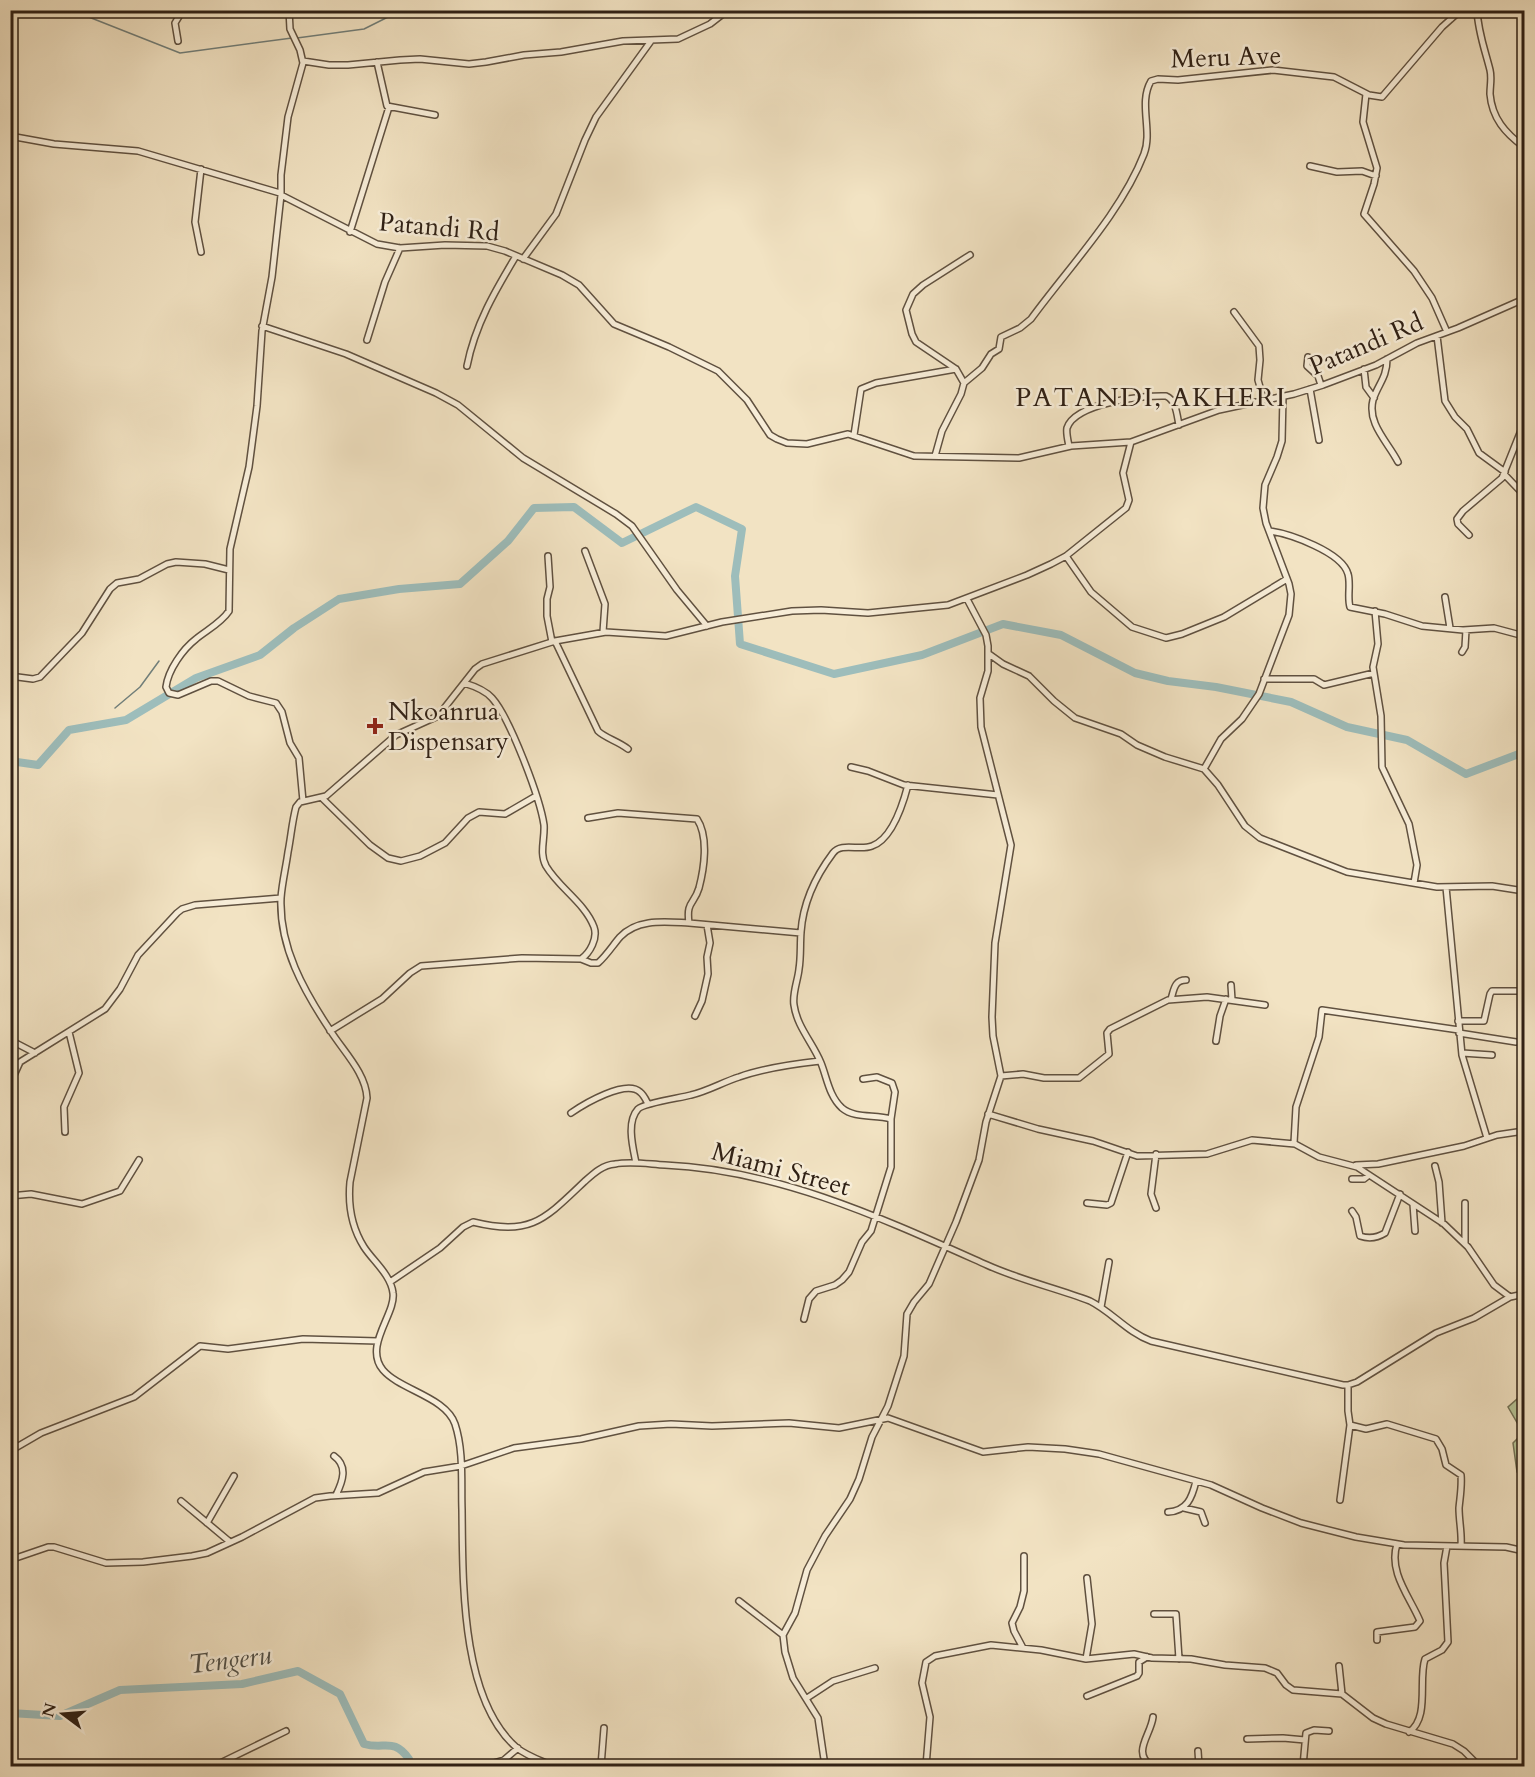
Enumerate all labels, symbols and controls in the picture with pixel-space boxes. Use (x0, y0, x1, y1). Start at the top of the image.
street label: Meru Ave (1170, 38, 1282, 76)
street label: Patandi Rd (377, 204, 501, 250)
street label: Patandi Rd (1304, 304, 1429, 384)
district label: PATANDI, AKHERI (1015, 379, 1287, 416)
place label: Nkoanrua Dispensary (388, 694, 509, 759)
marker: Nkoanrua Dispensary (366, 717, 384, 735)
street label: Miami Street (708, 1134, 854, 1204)
water label: Tengeru (186, 1637, 274, 1683)
north arrow (33, 1684, 93, 1744)
text: N (37, 1700, 62, 1720)

